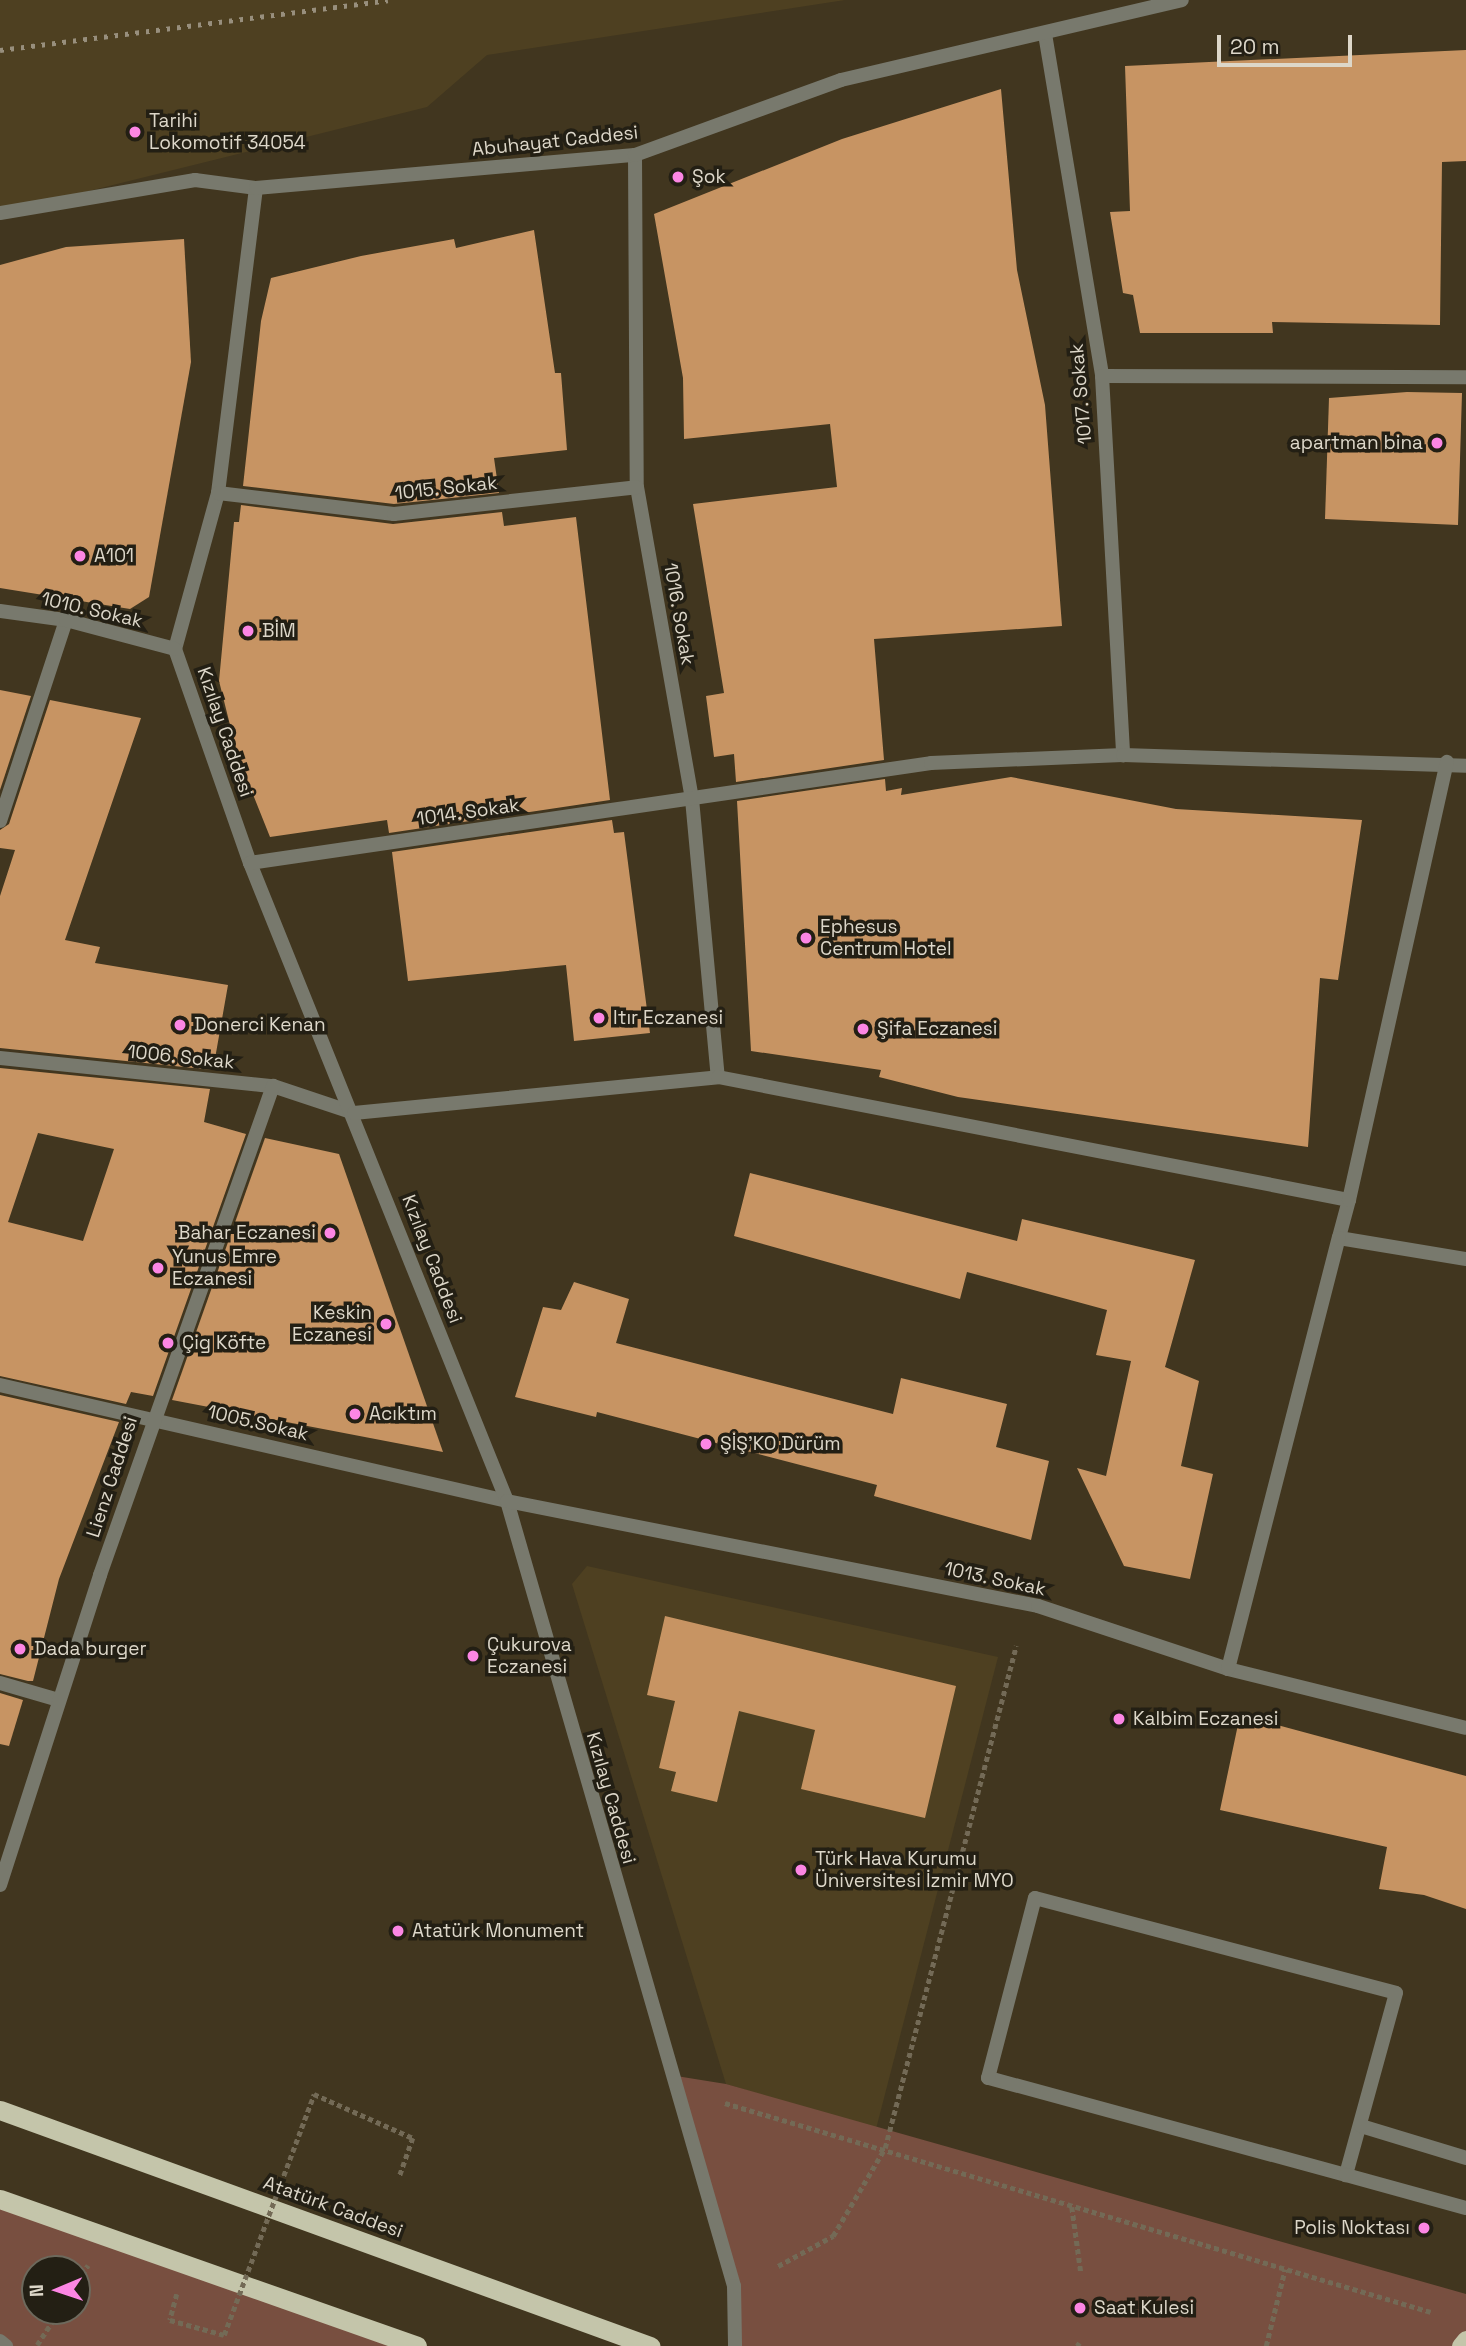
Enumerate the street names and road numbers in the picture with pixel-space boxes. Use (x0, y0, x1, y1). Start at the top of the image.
street label: Abuhayat Caddesi (471, 121, 639, 161)
street label: 1017. Sokak (1065, 342, 1097, 446)
street label: 1015. Sokak (393, 471, 499, 505)
street label: 1016. Sokak (659, 561, 699, 667)
street label: 1010. Sokak (39, 587, 145, 633)
street label: Kızılay Caddesi (192, 664, 258, 800)
street label: 1014. Sokak (415, 793, 521, 831)
street label: 1006. Sokak (126, 1040, 236, 1074)
street label: Kızılay Caddesi (397, 1191, 467, 1327)
street label: 1005.Sokak (205, 1400, 311, 1446)
street label: Lienz Caddesi (82, 1414, 142, 1540)
street label: 1013. Sokak (942, 1557, 1048, 1601)
street label: Kızılay Caddesi (581, 1730, 641, 1866)
street label: Atatürk Caddesi (260, 2171, 406, 2243)

